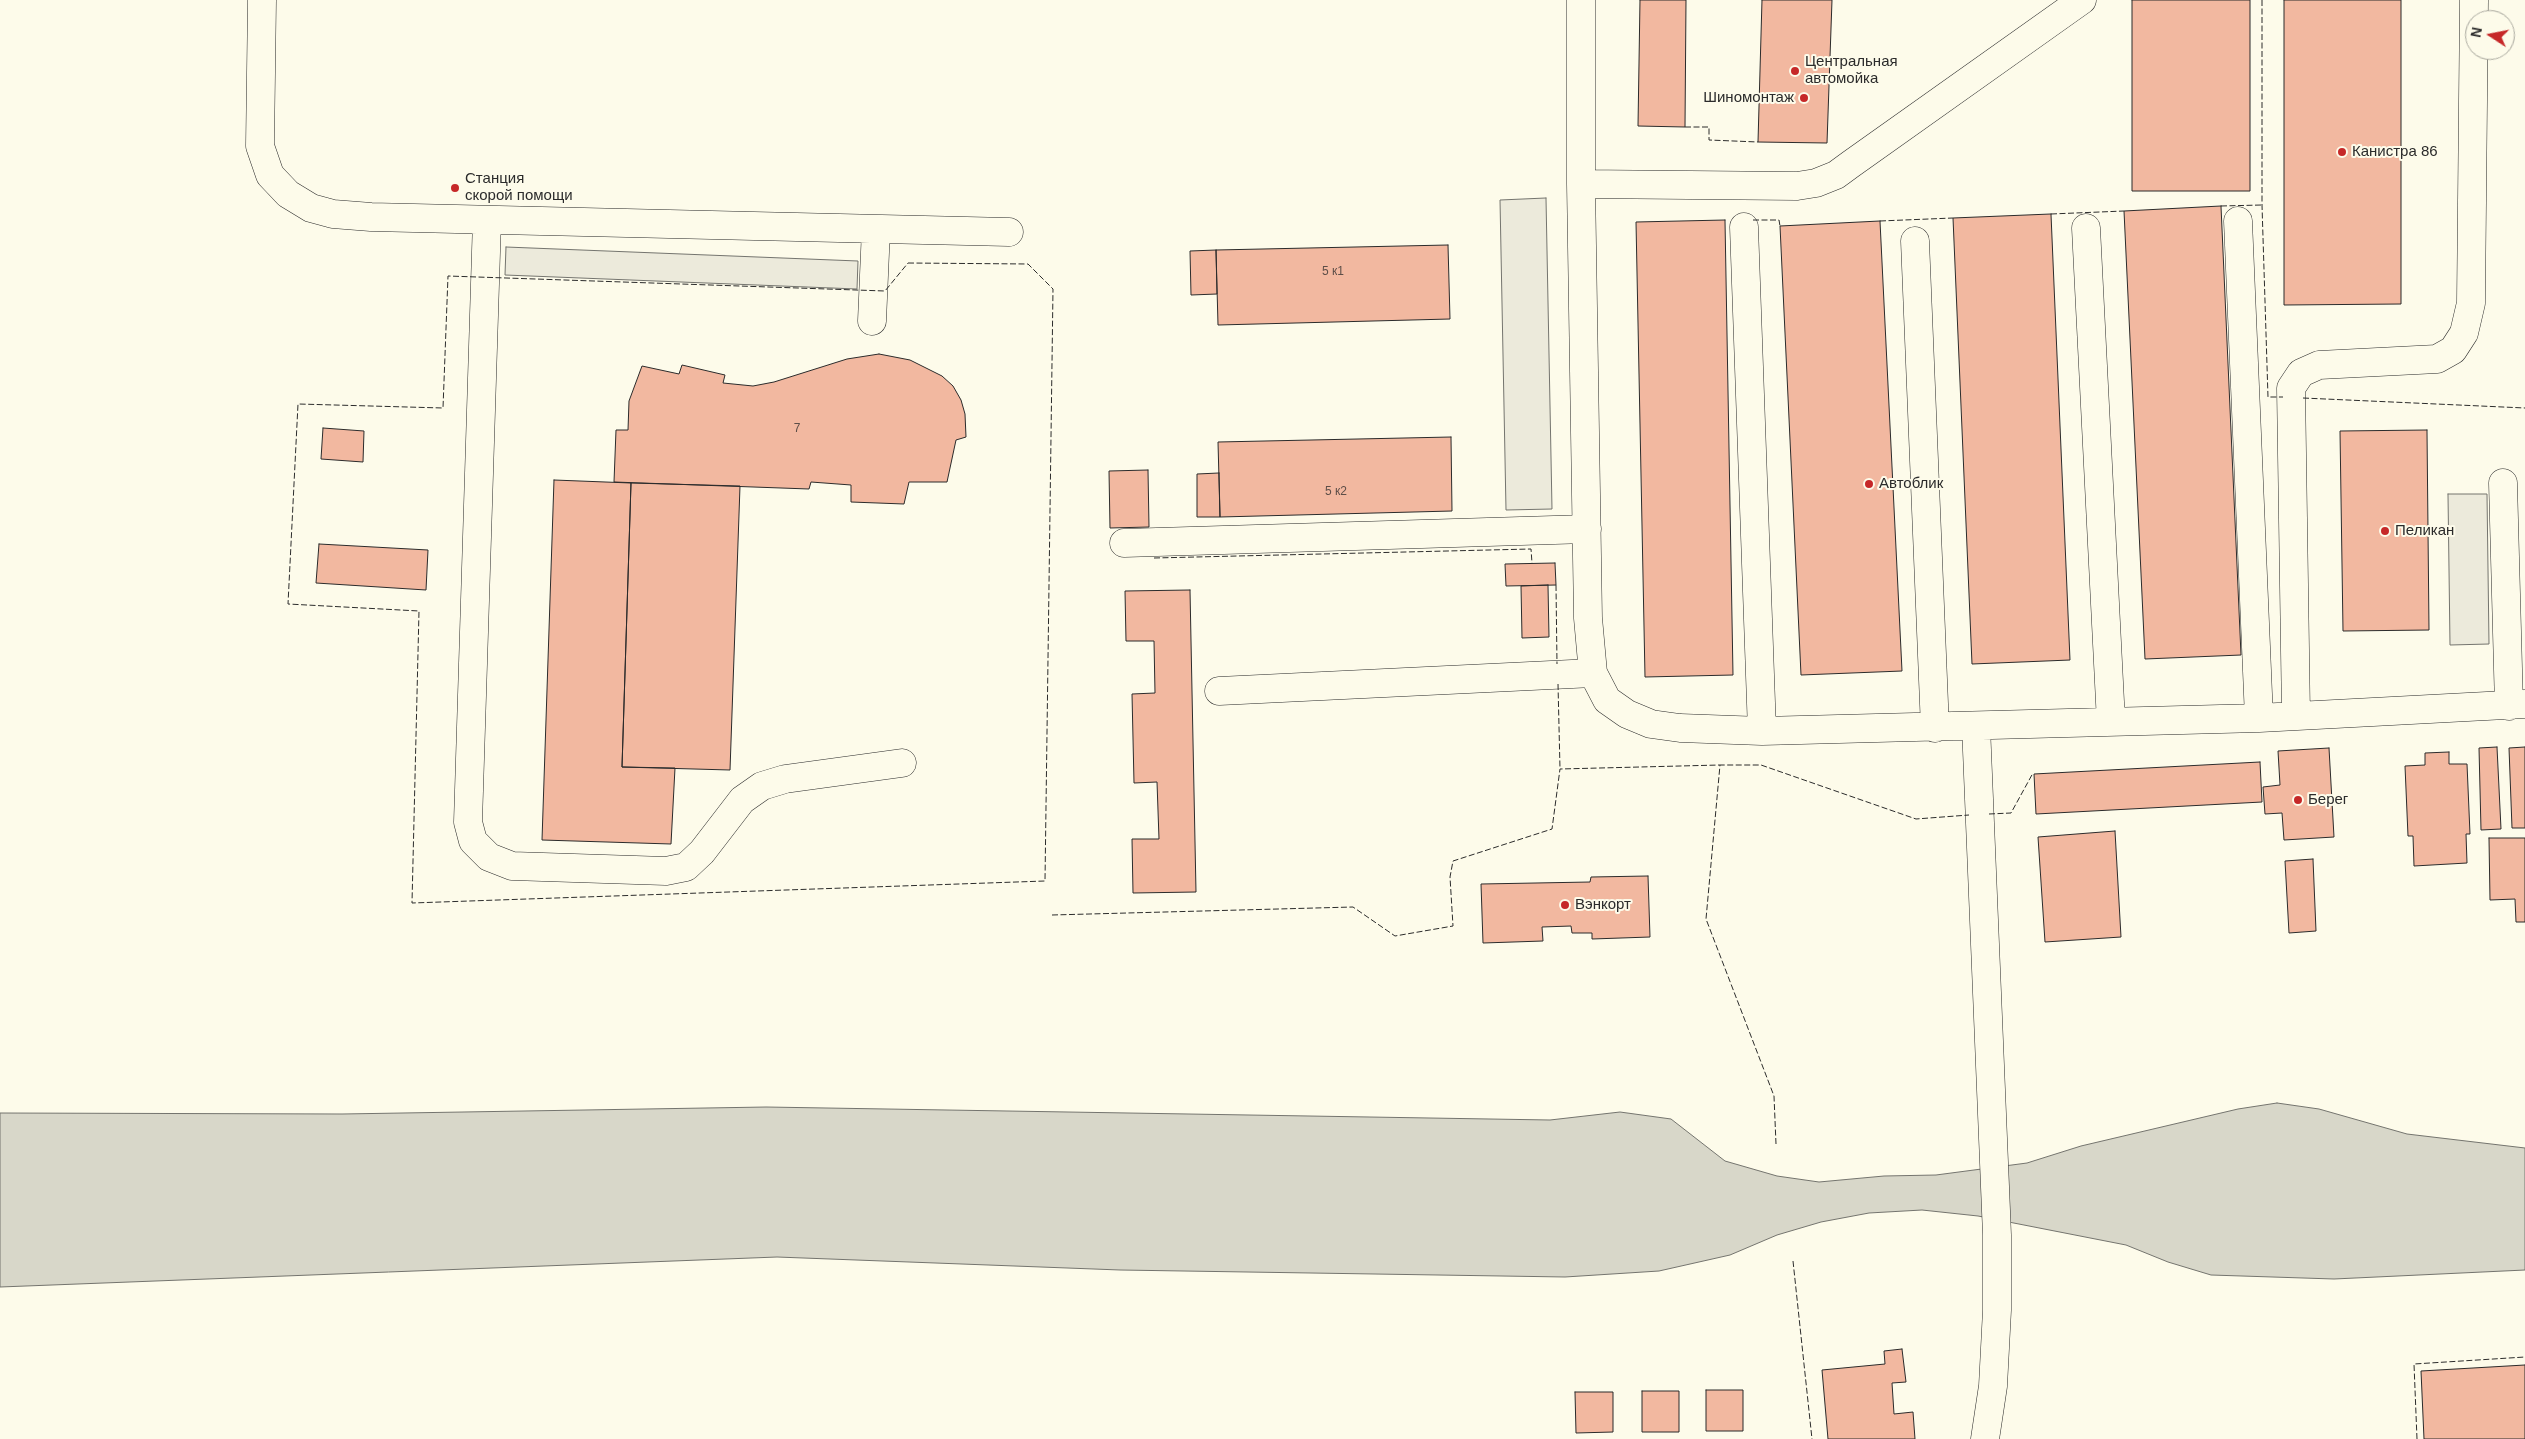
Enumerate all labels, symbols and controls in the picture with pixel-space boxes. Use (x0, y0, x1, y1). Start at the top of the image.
north arrow (2465, 10, 2515, 60)
text: N (2467, 26, 2485, 39)
place label: Центральная автомойка (1805, 53, 1898, 88)
marker: Центральная автомойка (1789, 65, 1801, 77)
place label: Шиномонтаж (1703, 89, 1794, 107)
marker: Шиномонтаж (1798, 92, 1810, 104)
place label: Канистра 86 (2352, 143, 2438, 161)
marker: Канистра 86 (2336, 146, 2348, 158)
place label: Станция cкорой помощи (465, 170, 573, 205)
marker: Станция cкорой помощи (449, 182, 461, 194)
house number: 5 к1 (1322, 265, 1344, 279)
house number: 7 (794, 422, 800, 436)
place label: Автоблик (1879, 475, 1943, 493)
marker: Автоблик (1863, 478, 1875, 490)
house number: 5 к2 (1325, 485, 1347, 499)
place label: Пеликан (2395, 522, 2454, 540)
marker: Пеликан (2379, 525, 2391, 537)
place label: Берег (2308, 791, 2348, 809)
marker: Берег (2292, 794, 2304, 806)
place label: Вэнкорт (1575, 896, 1631, 914)
marker: Вэнкорт (1559, 899, 1571, 911)

